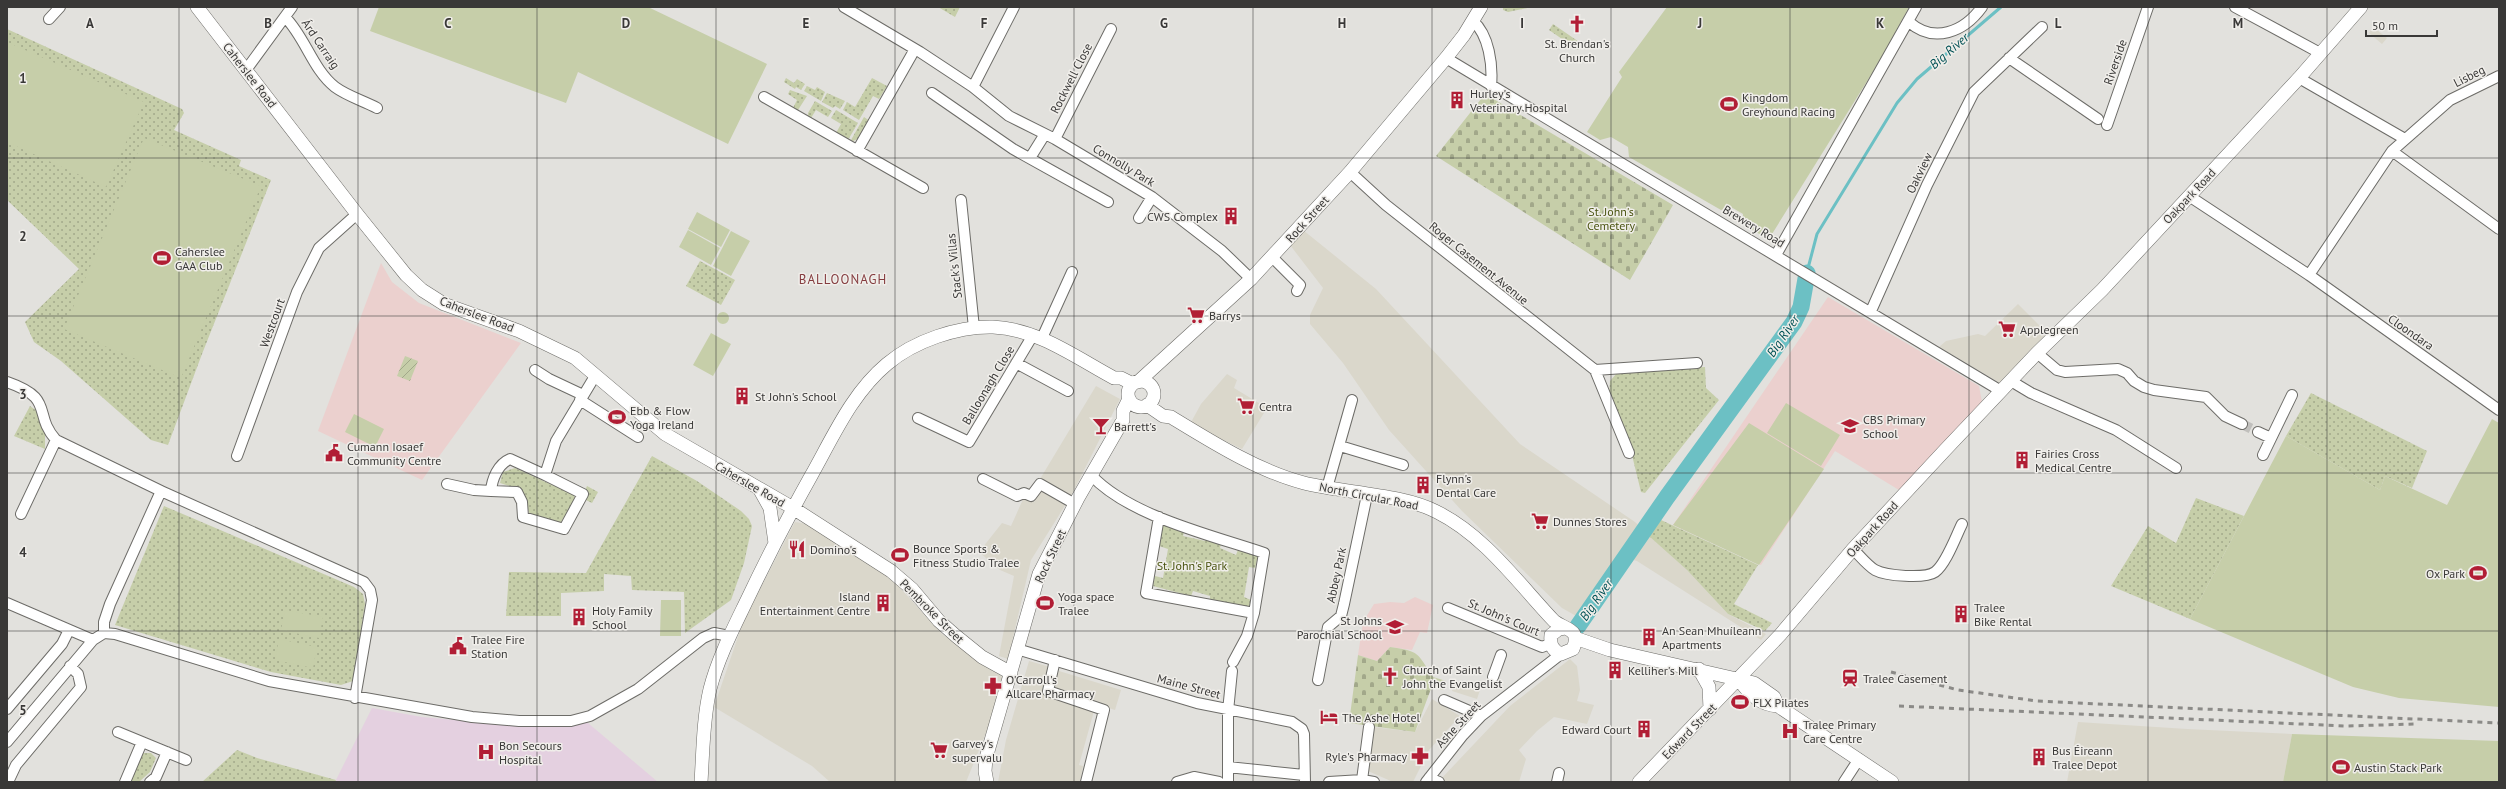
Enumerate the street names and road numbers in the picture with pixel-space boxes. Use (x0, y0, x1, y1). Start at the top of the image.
street label: Árd Carraig (299, 16, 343, 72)
street label: Riverside (2100, 37, 2130, 87)
street label: Caherslee Road (220, 39, 280, 111)
street label: Rockwell Close (1047, 40, 1095, 116)
street label: Lisbeg (2451, 62, 2487, 90)
street label: Connolly Park (1090, 141, 1158, 190)
street label: Oakview (1903, 150, 1935, 196)
street label: Oakpark Road (2159, 165, 2219, 227)
street label: Rock Street (1282, 193, 1332, 245)
street label: Brewery Road (1720, 202, 1788, 250)
street label: Roger Casement Avenue (1426, 218, 1532, 308)
street label: Stack's Villas (943, 233, 965, 299)
street label: Caherslee Road (438, 293, 516, 335)
street label: Westcourt (256, 296, 288, 350)
street label: Cloondara (2385, 311, 2437, 353)
street label: Balloonagh Close (959, 343, 1017, 427)
street label: Caherslee Road (712, 458, 788, 510)
street label: North Circular Road (1318, 479, 1420, 513)
street label: Oakpark Road (1843, 498, 1901, 560)
street label: Rock Street (1031, 527, 1069, 585)
street label: Abbey Park (1323, 546, 1349, 604)
street label: Pembroke Street (897, 576, 967, 646)
street label: St. John's Court (1466, 595, 1542, 639)
street label: Maine Street (1156, 670, 1222, 702)
street label: Ashe Street (1433, 697, 1483, 751)
street label: Edward Street (1659, 700, 1719, 762)

